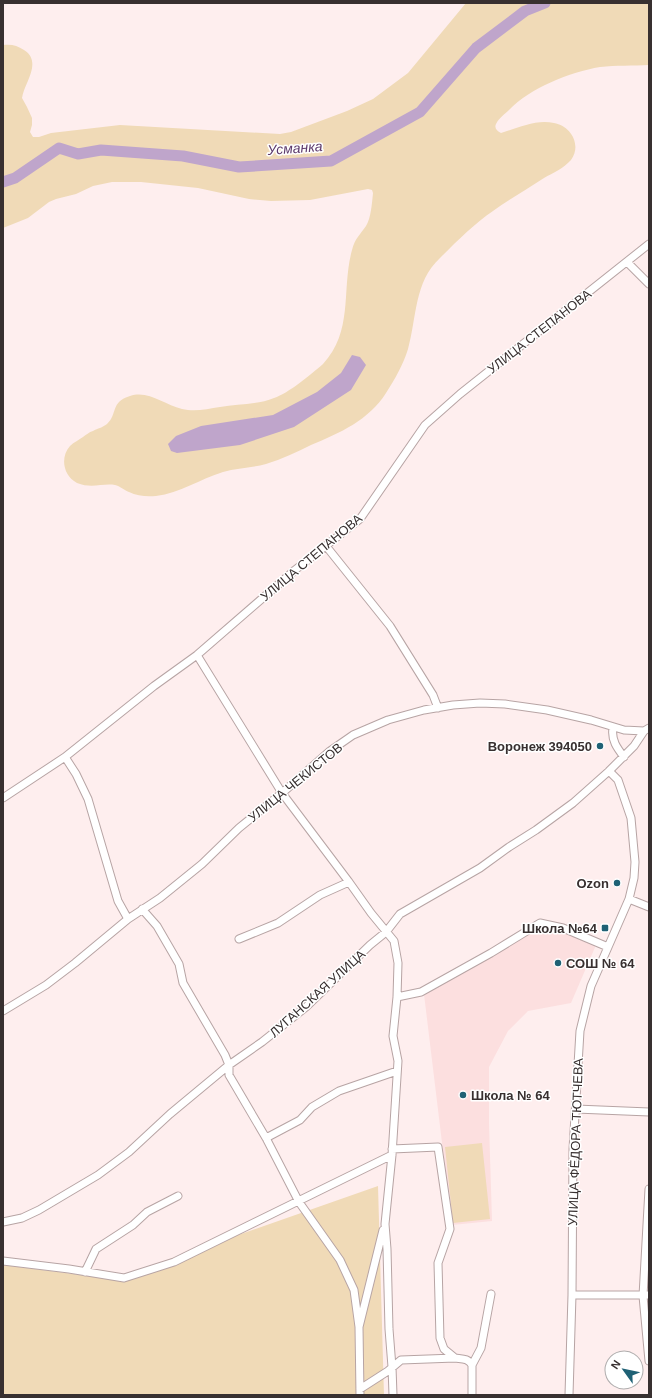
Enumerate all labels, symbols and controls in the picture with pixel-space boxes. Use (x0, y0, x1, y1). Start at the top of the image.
water label: Усманка (266, 138, 323, 158)
street label: УЛИЦА СТЕПАНОВА (484, 286, 594, 377)
street label: УЛИЦА СТЕПАНОВА (258, 510, 365, 604)
place label: Воронеж 394050 (488, 739, 592, 754)
street label: УЛИЦА ЧЕКИСТОВ (245, 740, 345, 825)
marker: Воронеж 394050 (595, 741, 605, 751)
place label: Ozon (577, 876, 609, 891)
marker: Ozon (612, 878, 622, 888)
place label: Школа №64 (522, 921, 598, 936)
marker: Школа №64 (600, 923, 610, 933)
street label: ЛУГАНСКАЯ УЛИЦА (266, 946, 369, 1040)
place label: СОШ № 64 (566, 956, 635, 971)
marker: СОШ № 64 (553, 958, 563, 968)
street label: УЛИЦА ФЁДОРА ТЮТЧЕВА (565, 1058, 586, 1226)
place label: Школа № 64 (471, 1088, 550, 1103)
marker: Школа № 64 (458, 1090, 468, 1100)
north arrow (604, 1350, 644, 1390)
text: N (608, 1358, 623, 1371)

